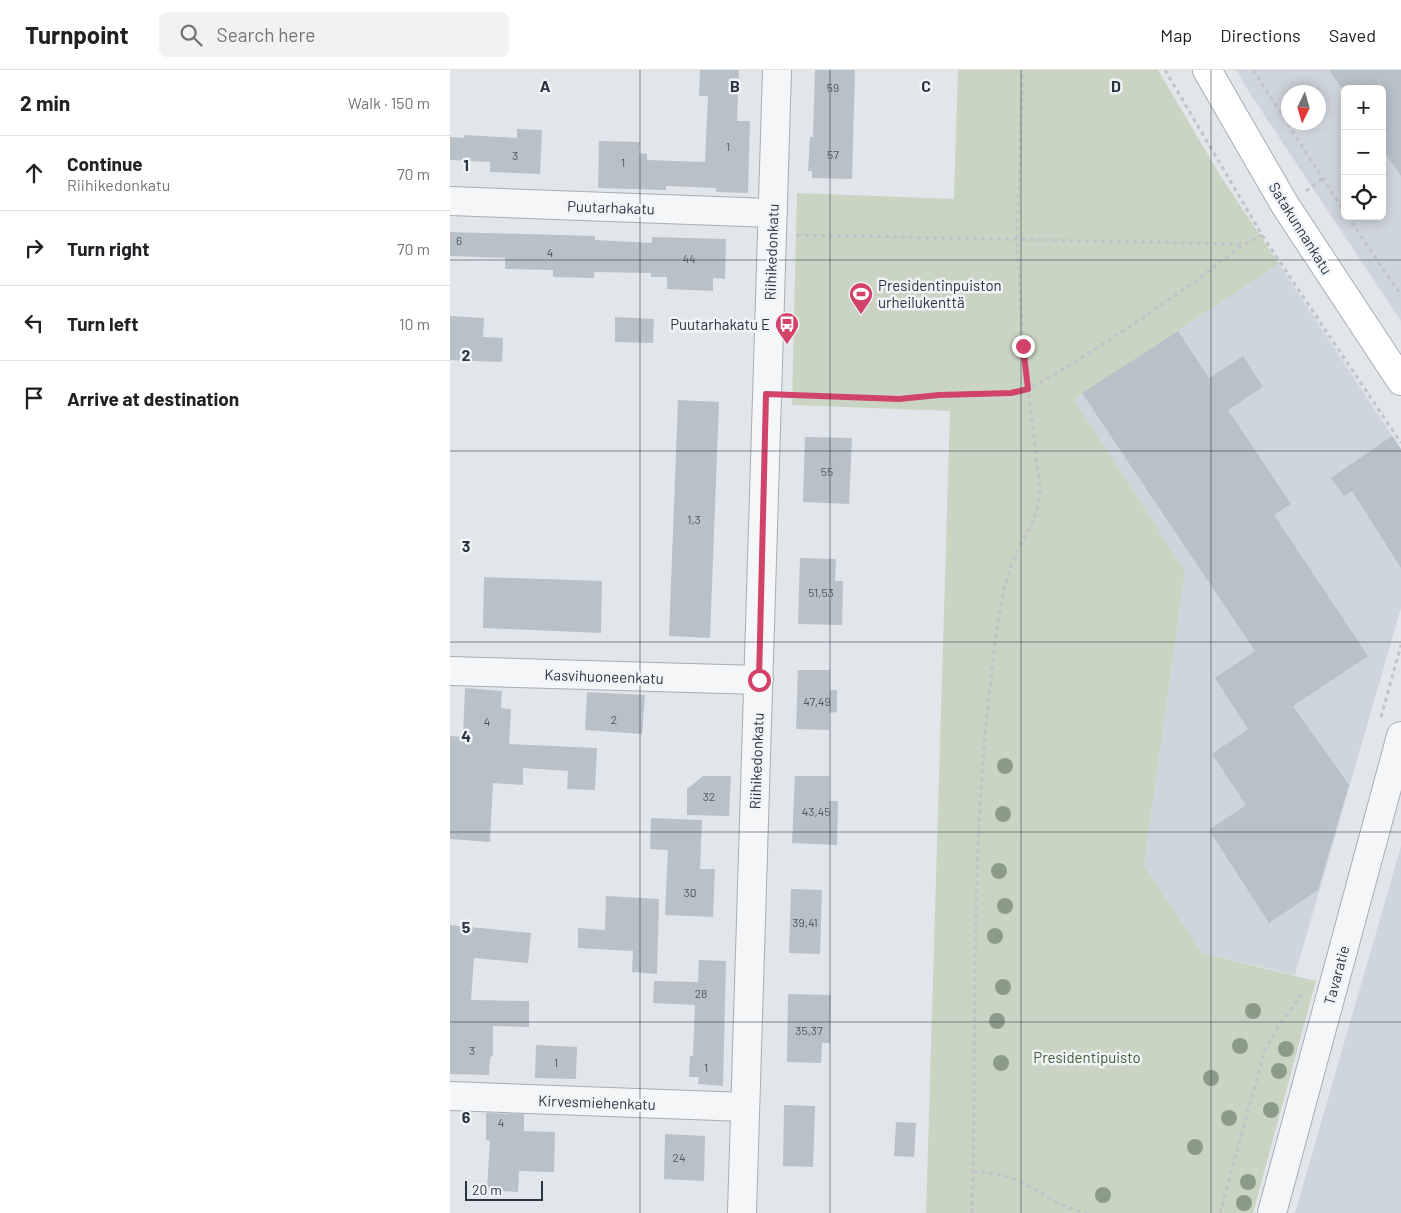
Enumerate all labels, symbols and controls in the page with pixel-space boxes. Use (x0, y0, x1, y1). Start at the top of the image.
search box (159, 12, 509, 57)
text: Turnpoint (25, 20, 129, 49)
icon: search (177, 21, 205, 49)
text: Search here (217, 23, 315, 46)
text: Map (1160, 24, 1192, 46)
text: Directions (1220, 24, 1301, 46)
text: Saved (1329, 24, 1376, 46)
text: A (540, 76, 551, 95)
text: B (730, 76, 740, 95)
text: C (921, 76, 931, 95)
text: D (1111, 76, 1121, 95)
house number: 59 (827, 80, 839, 94)
north arrow (1281, 85, 1326, 130)
map controls (1341, 85, 1386, 220)
button: + (1341, 85, 1386, 130)
text: 2 min (20, 90, 70, 115)
text: Walk · 150 m (348, 93, 430, 112)
button: − (1341, 130, 1386, 175)
house number: 1 (726, 139, 730, 153)
house number: 57 (827, 147, 839, 161)
house number: 3 (512, 148, 518, 162)
text: Continue (67, 152, 143, 175)
text: 1 (463, 155, 469, 174)
house number: 1 (621, 155, 625, 169)
icon: ahead (20, 159, 48, 187)
text: 70 m (397, 164, 430, 183)
text: Riihikedonkatu (67, 175, 170, 194)
button: locate (1341, 175, 1386, 220)
street label: Satakunnankatu (1265, 179, 1337, 277)
street label: Puutarhakatu (567, 196, 655, 218)
street label: Riihikedonkatu (760, 203, 782, 301)
house number: 6 (456, 233, 462, 247)
icon: right (20, 234, 48, 262)
text: Turn right (67, 237, 149, 260)
text: 70 m (397, 239, 430, 258)
house number: 4 (547, 245, 553, 259)
house number: 44 (682, 251, 696, 265)
place label: Presidentinpuiston urheilukenttä (878, 276, 1002, 311)
sports icon: Presidentinpuiston urheilukenttä (848, 281, 874, 315)
icon: left (20, 309, 48, 337)
bus stop icon: Puutarhakatu E (774, 311, 800, 345)
text: Turn left (67, 312, 138, 335)
text: 10 m (399, 314, 430, 333)
place label: Puutarhakatu E (670, 315, 770, 333)
route end (1012, 335, 1035, 358)
text: 2 (462, 345, 471, 364)
icon: arrive (20, 384, 48, 412)
text: Arrive at destination (67, 387, 239, 410)
house number: 55 (821, 464, 833, 478)
house number: 1,3 (687, 512, 701, 526)
text: 3 (462, 536, 470, 555)
house number: 51,53 (808, 585, 834, 599)
street label: Kasvihuoneenkatu (544, 665, 664, 687)
route start (748, 669, 771, 692)
house number: 47,49 (803, 694, 831, 708)
house number: 2 (611, 712, 617, 726)
street label: Riihikedonkatu (745, 712, 767, 810)
house number: 4 (484, 714, 490, 728)
text: 4 (461, 726, 471, 745)
house number: 32 (703, 789, 715, 803)
house number: 43,45 (802, 804, 830, 818)
house number: 30 (684, 885, 696, 899)
house number: 39,41 (792, 915, 818, 929)
text: 5 (462, 917, 471, 936)
street label: Tavaratie (1319, 943, 1353, 1007)
house number: 28 (695, 986, 707, 1000)
house number: 35,37 (795, 1023, 823, 1037)
house number: 3 (469, 1043, 475, 1057)
park label: Presidentipuisto (1033, 1048, 1141, 1066)
house number: 1 (554, 1055, 558, 1069)
house number: 1 (704, 1060, 708, 1074)
street label: Kirvesmiehenkatu (538, 1091, 656, 1113)
text: 6 (462, 1107, 471, 1126)
house number: 4 (498, 1115, 504, 1129)
house number: 24 (672, 1150, 686, 1164)
scale bar (465, 1178, 542, 1201)
text: 20 m (472, 1181, 502, 1198)

